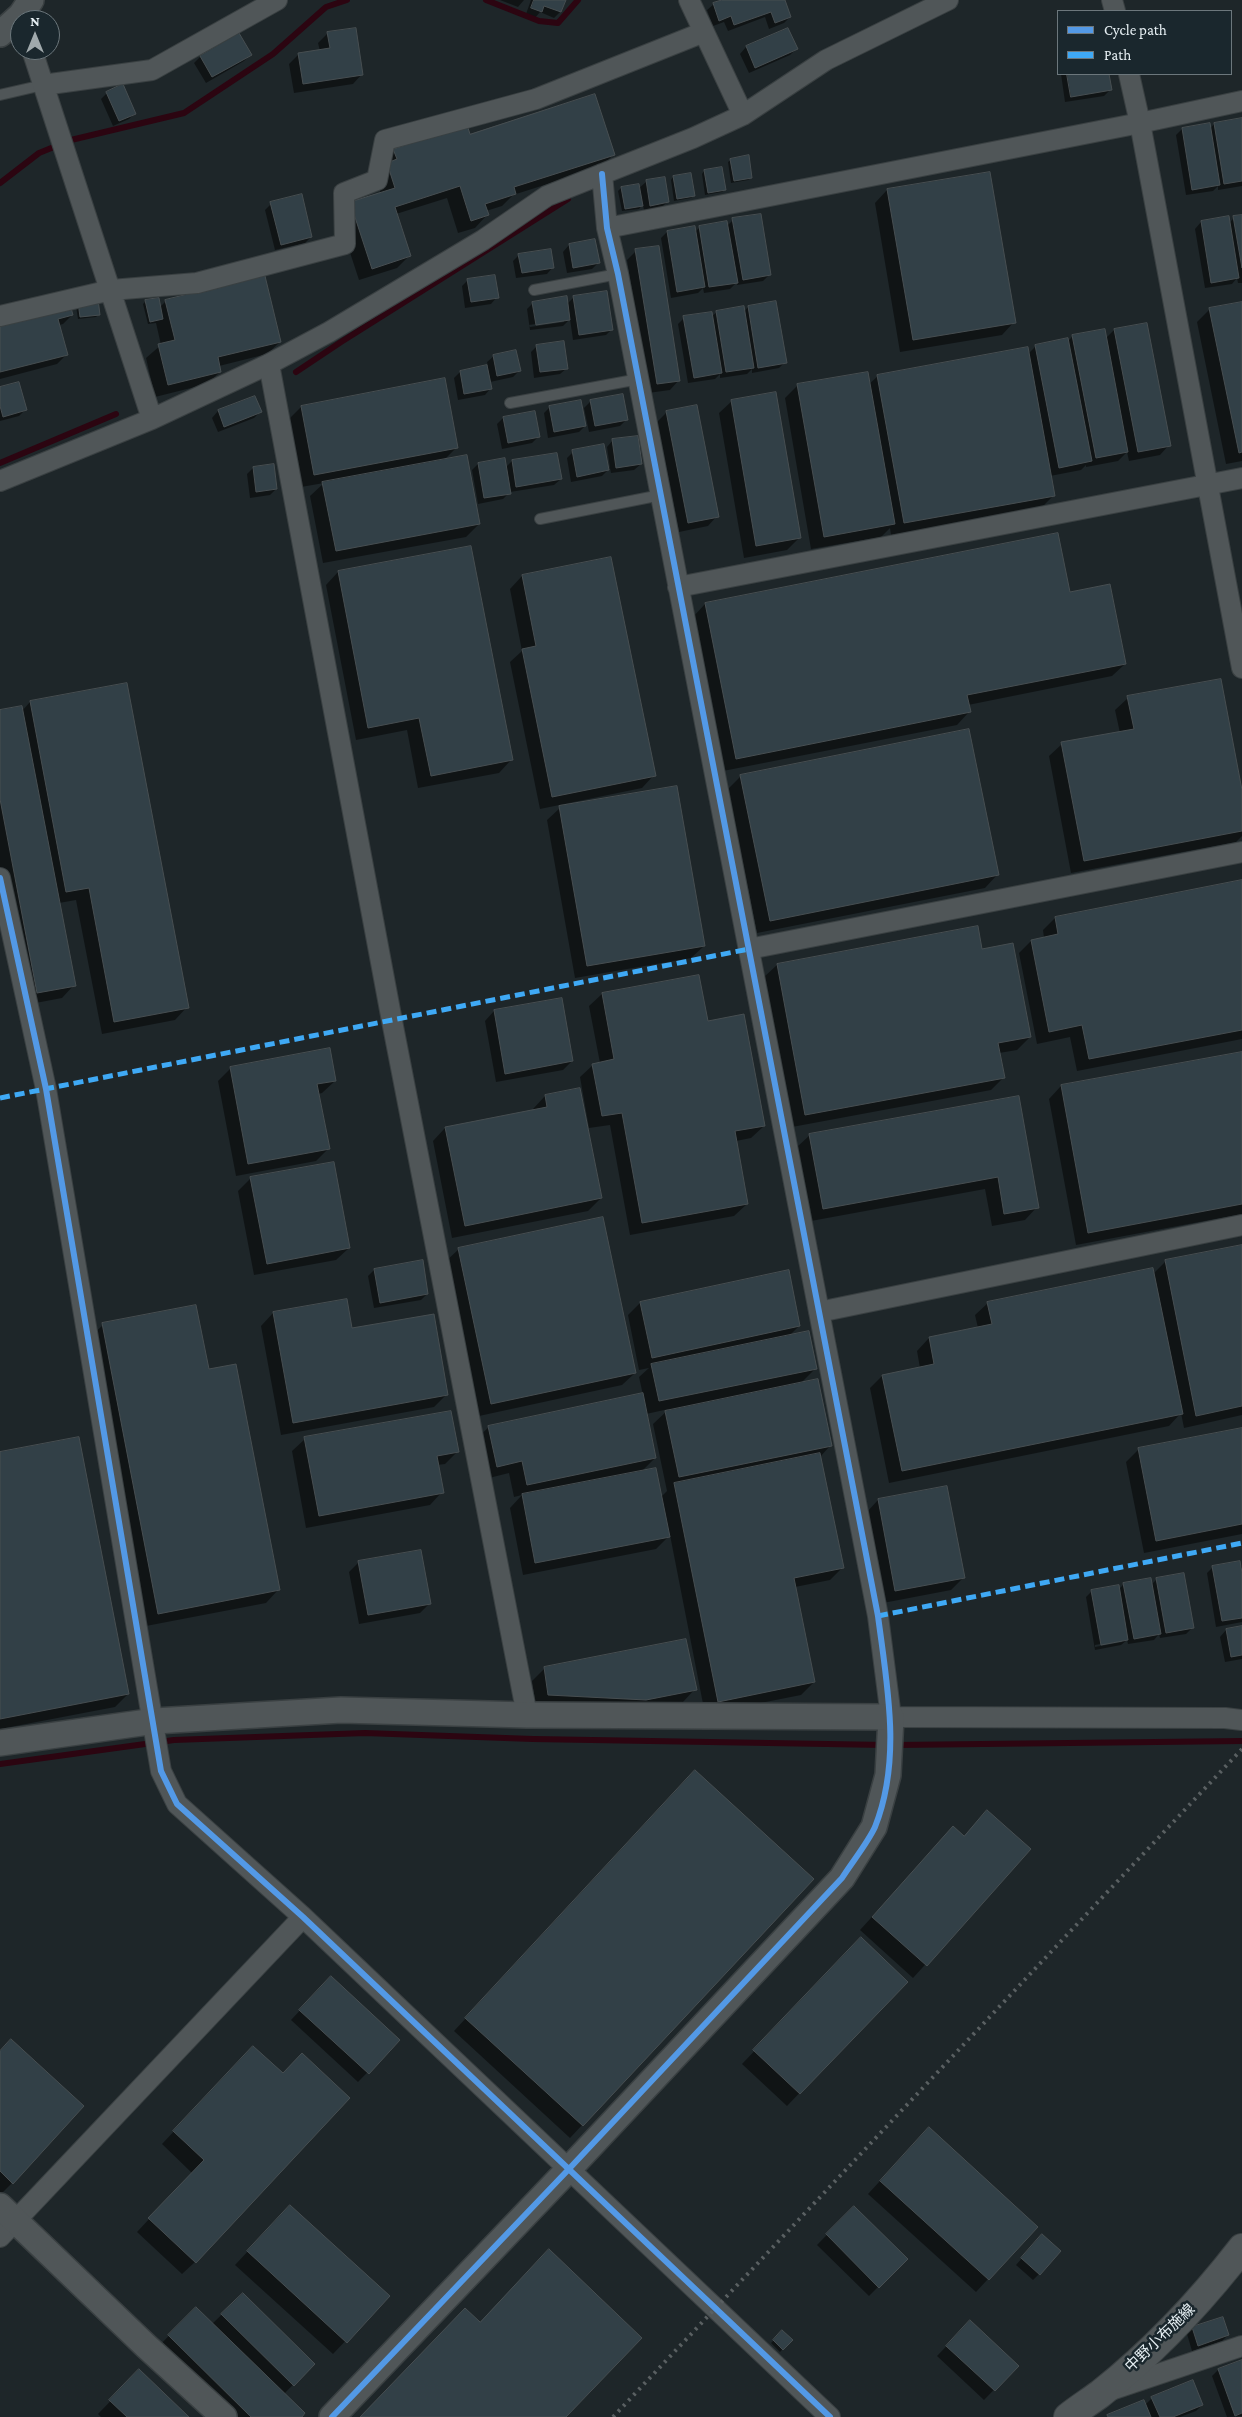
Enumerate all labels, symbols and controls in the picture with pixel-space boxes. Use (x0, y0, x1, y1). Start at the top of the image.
north arrow (10, 10, 60, 60)
legend (1057, 10, 1232, 75)
text: N (30, 13, 40, 29)
text: Cycle path (1104, 22, 1167, 38)
text: Path (1104, 47, 1131, 63)
street label: 中野小布施線 (1121, 2300, 1199, 2376)

